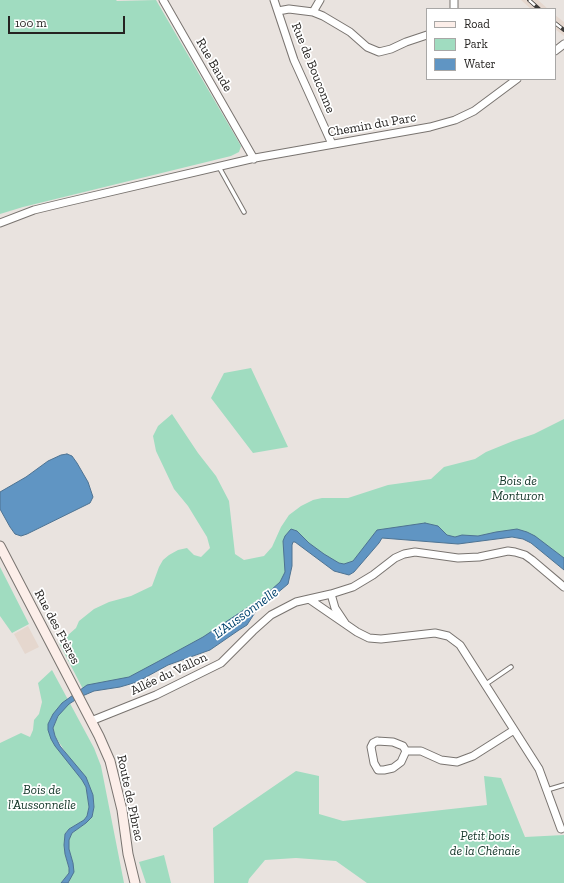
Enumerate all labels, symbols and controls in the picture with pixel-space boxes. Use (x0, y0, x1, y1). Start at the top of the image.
scale bar (10, 8, 127, 34)
legend (426, 8, 556, 80)
text: 100 m (15, 16, 47, 30)
text: Road (464, 17, 490, 31)
street label: Rue de Bouconne (288, 21, 338, 115)
street label: Rue Baude (192, 36, 236, 94)
text: Park (464, 37, 488, 51)
text: Water (464, 57, 496, 71)
street label: Chemin du Parc (327, 110, 417, 140)
park label: Bois de Monturon (492, 473, 544, 504)
water label: L'Aussonnelle (210, 584, 282, 642)
street label: Rue des Frères (31, 587, 83, 667)
street label: Allée du Vallon (128, 649, 210, 699)
street label: Route de Pibrac (113, 753, 147, 843)
park label: Bois de l'Aussonnelle (8, 782, 76, 813)
park label: Petit bois de la Chênaie (450, 828, 520, 859)

